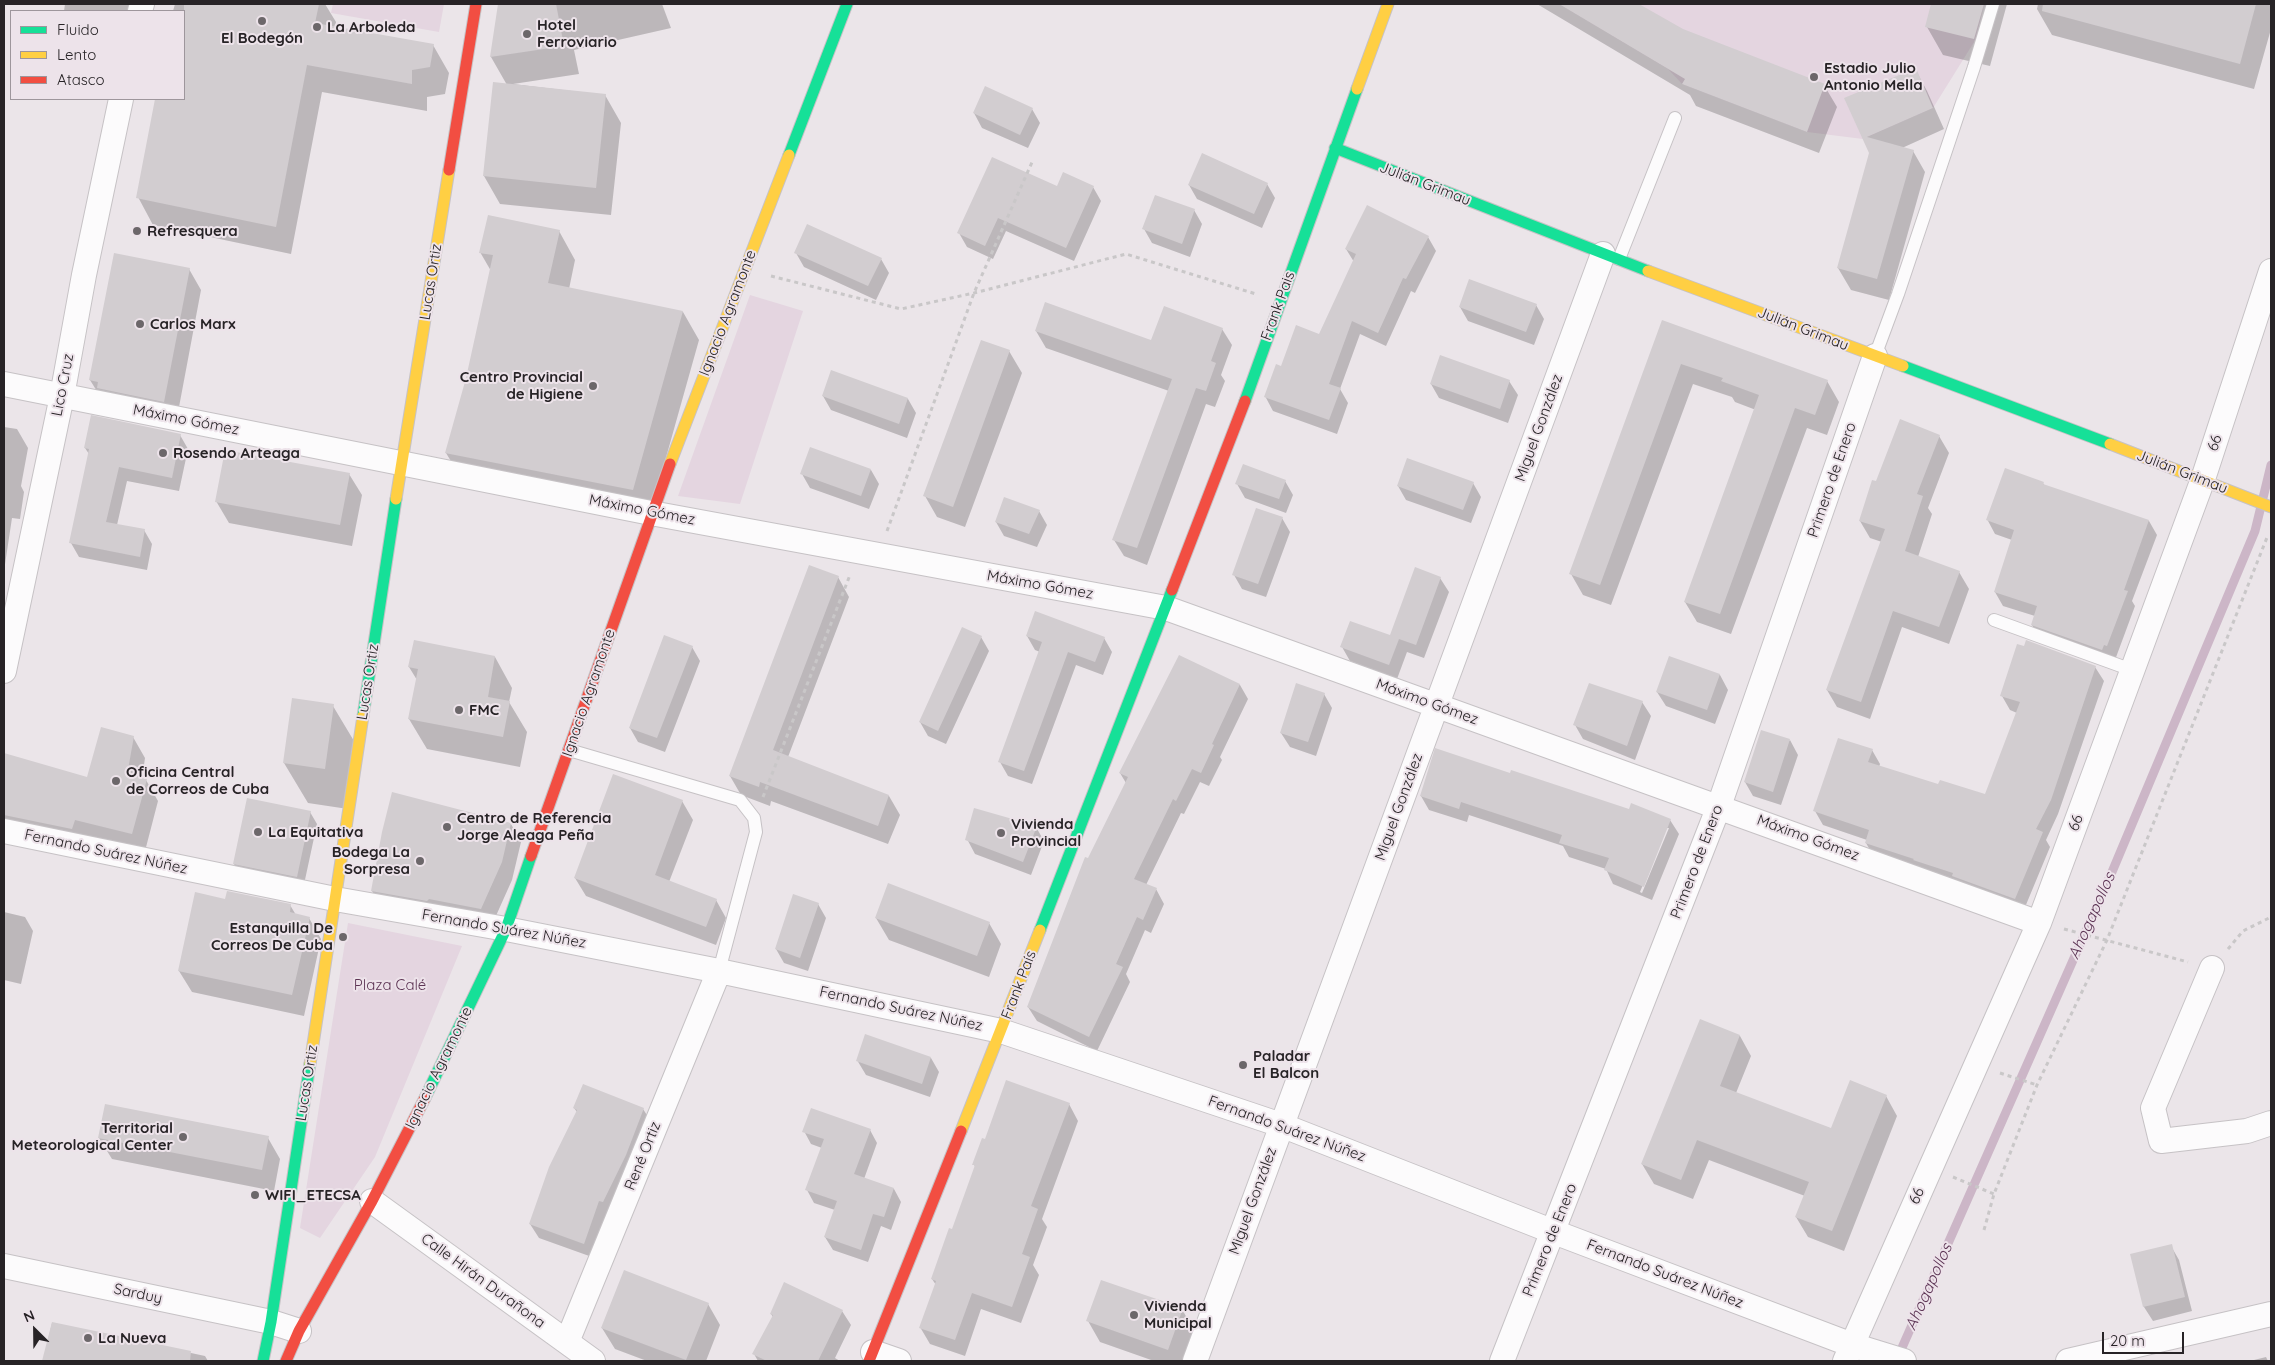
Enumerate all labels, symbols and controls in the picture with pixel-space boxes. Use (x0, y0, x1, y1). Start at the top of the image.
legend (10, 10, 185, 100)
marker: El Bodegón (256, 15, 268, 27)
place label: Hotel Ferroviario (537, 16, 617, 51)
place label: La Arboleda (327, 18, 416, 36)
text: Fluido (57, 20, 99, 39)
marker: La Arboleda (311, 21, 323, 33)
marker: Hotel Ferroviario (521, 28, 533, 40)
place label: El Bodegón (221, 29, 303, 47)
text: Lento (57, 45, 96, 64)
place label: Estadio Julio Antonio Mella (1824, 59, 1923, 94)
text: Atasco (57, 70, 105, 89)
marker: Estadio Julio Antonio Mella (1808, 71, 1820, 83)
street label: Julián Grimau (1377, 158, 1473, 210)
place label: Refresquera (147, 222, 238, 240)
marker: Refresquera (131, 225, 143, 237)
street label: Lucas Ortiz (416, 242, 446, 322)
street label: Ignacio Agramonte (696, 247, 760, 379)
street label: Frank Pais (1257, 269, 1299, 343)
street label: Julián Grimau (1755, 303, 1851, 355)
place label: Carlos Marx (150, 315, 236, 333)
marker: Carlos Marx (134, 318, 146, 330)
street label: Lico Cruz (48, 352, 78, 418)
place label: Centro Provincial de Higiene (460, 368, 583, 403)
street label: Miguel González (1511, 372, 1567, 484)
marker: Centro Provincial de Higiene (587, 380, 599, 392)
street label: Máximo Gómez (131, 401, 241, 439)
street label: Primero de Enero (1804, 420, 1860, 540)
street label: 66 (2204, 433, 2226, 453)
place label: Rosendo Arteaga (173, 444, 300, 462)
street label: Julián Grimau (2134, 446, 2230, 498)
marker: Rosendo Arteaga (157, 447, 169, 459)
street label: Máximo Gómez (587, 491, 697, 529)
street label: Máximo Gómez (985, 567, 1095, 603)
street label: Ignacio Agramonte (559, 627, 619, 759)
street label: Lucas Ortiz (353, 642, 383, 722)
street label: Máximo Gómez (1373, 675, 1481, 729)
place label: FMC (469, 701, 499, 719)
marker: FMC (453, 704, 465, 716)
street label: Miguel González (1371, 751, 1427, 863)
place label: Oficina Central de Correos de Cuba (126, 763, 269, 798)
marker: Oficina Central de Correos de Cuba (110, 775, 122, 787)
street label: Primero de Enero (1667, 803, 1727, 921)
place label: Centro de Referencia Jorge Aleaga Peña (457, 809, 611, 844)
street label: Máximo Gómez (1754, 811, 1862, 865)
street label: 66 (2065, 812, 2087, 834)
place label: Vivienda Provincial (1011, 815, 1081, 850)
marker: Centro de Referencia Jorge Aleaga Peña (441, 821, 453, 833)
place label: La Equitativa (268, 823, 363, 841)
street label: Fernando Suárez Núñez (23, 826, 189, 878)
marker: La Equitativa (252, 826, 264, 838)
marker: Vivienda Provincial (995, 827, 1007, 839)
place label: Bodega La Sorpresa (332, 843, 410, 878)
marker: Bodega La Sorpresa (414, 855, 426, 867)
water label: Ahogapollos (2064, 870, 2120, 962)
street label: Fernando Suárez Núñez (421, 906, 587, 952)
place label: Estanquilla De Correos De Cuba (211, 919, 333, 954)
marker: Estanquilla De Correos De Cuba (337, 931, 349, 943)
street label: Frank País (998, 948, 1040, 1022)
park label: Plaza Calé (354, 976, 426, 994)
street label: Fernando Suárez Núñez (818, 983, 984, 1035)
street label: Ignacio Agramonte (402, 1004, 476, 1132)
street label: Lucas Ortiz (292, 1043, 322, 1123)
place label: Paladar El Balcon (1253, 1047, 1319, 1082)
marker: Paladar El Balcon (1237, 1059, 1249, 1071)
street label: Fernando Suárez Núñez (1206, 1092, 1368, 1166)
place label: Territorial Meteorological Center (12, 1119, 173, 1154)
street label: René Ortiz (621, 1119, 665, 1193)
marker: Territorial Meteorological Center (177, 1131, 189, 1143)
street label: Miguel González (1225, 1145, 1281, 1257)
street label: Primero de Enero (1519, 1181, 1581, 1299)
street label: 66 (1905, 1185, 1929, 1207)
place label: WIFI_ETECSA (265, 1186, 361, 1204)
marker: WIFI_ETECSA (249, 1189, 261, 1201)
street label: Calle Hirán Durañona (417, 1230, 549, 1332)
street label: Fernando Suárez Núñez (1584, 1236, 1746, 1312)
water label: Ahogapollos (1901, 1241, 1957, 1333)
street label: Sarduy (112, 1280, 164, 1308)
place label: Vivienda Municipal (1144, 1297, 1212, 1332)
north arrow (10, 1305, 60, 1355)
text: N (21, 1306, 37, 1326)
marker: Vivienda Municipal (1128, 1309, 1140, 1321)
scale bar (2105, 1322, 2188, 1354)
place label: La Nueva (98, 1329, 166, 1347)
text: 20 m (2110, 1331, 2145, 1350)
marker: La Nueva (82, 1332, 94, 1344)

